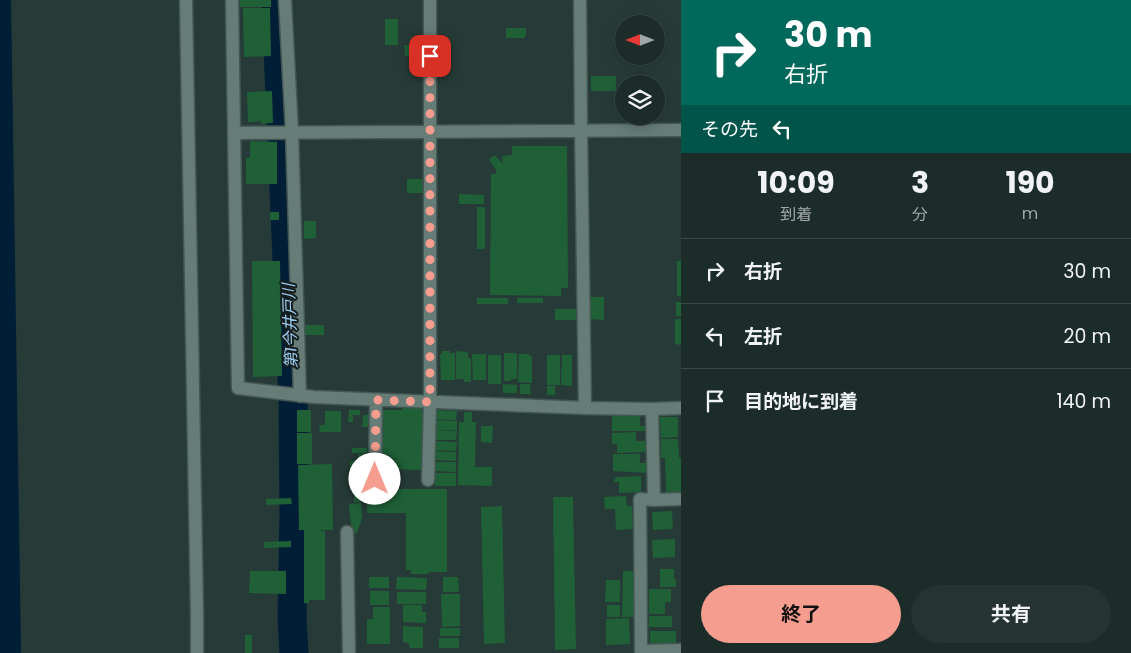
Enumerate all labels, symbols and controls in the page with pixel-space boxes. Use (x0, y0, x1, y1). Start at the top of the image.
text: 30 m (784, 10, 872, 59)
north arrow (615, 15, 665, 65)
map controls (615, 15, 665, 125)
icon: right (701, 20, 766, 85)
pin (409, 35, 451, 77)
icon: arrive (416, 42, 444, 70)
text: 右折 (784, 59, 828, 90)
button: layers (615, 75, 665, 125)
icon: left (768, 115, 796, 143)
text: その先 (701, 116, 758, 143)
text: 10:09 (757, 161, 835, 204)
text: 3 (911, 161, 929, 204)
text: 190 (1005, 161, 1055, 204)
text: m (1022, 202, 1038, 225)
text: 到着 (780, 203, 812, 226)
text: 分 (912, 203, 928, 226)
icon: right (701, 257, 729, 285)
text: 右折 (744, 258, 782, 285)
text: 30 m (1063, 258, 1111, 285)
water label: 第1今井戸川 (277, 281, 303, 369)
icon: left (701, 322, 729, 350)
text: 左折 (744, 323, 782, 350)
text: 20 m (1063, 323, 1111, 350)
icon: arrive (701, 387, 729, 415)
text: 目的地に到着 (744, 388, 858, 415)
text: 140 m (1056, 388, 1111, 415)
position arrow (348, 452, 400, 504)
button: 終了 (701, 585, 901, 643)
button: 共有 (911, 585, 1111, 643)

